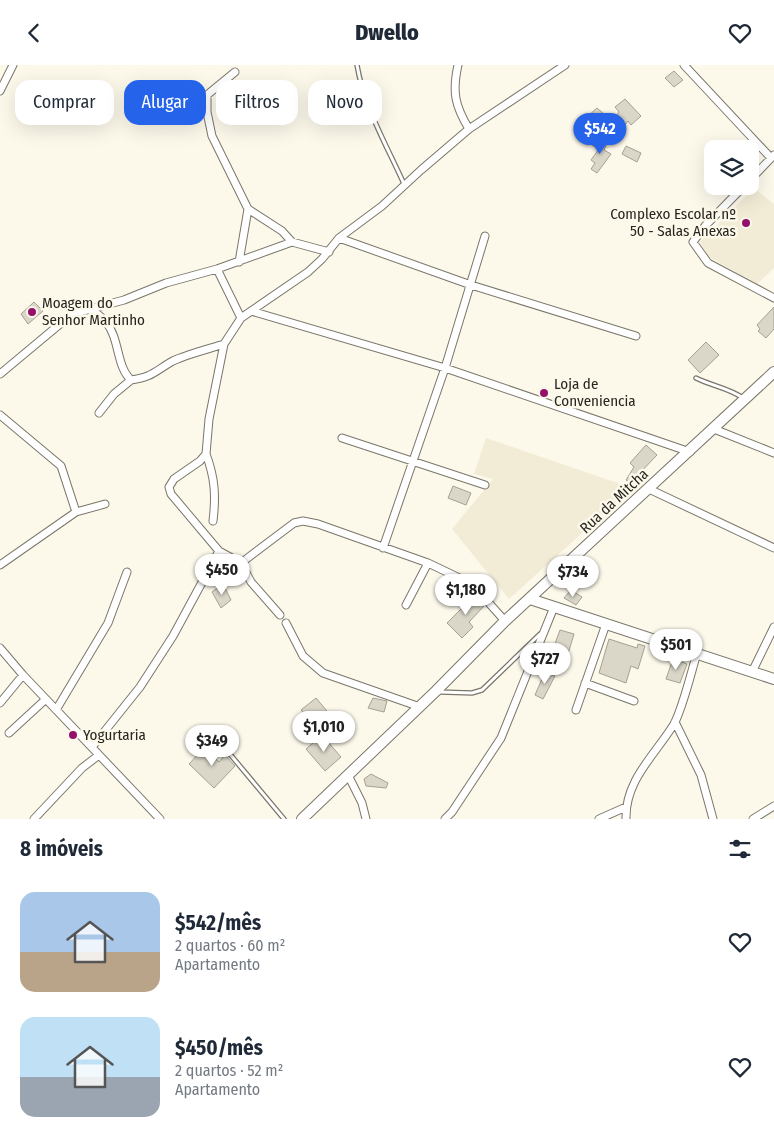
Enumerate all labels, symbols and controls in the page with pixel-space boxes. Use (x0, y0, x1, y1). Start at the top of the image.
icon: back (20, 19, 48, 47)
text: Dwello (355, 19, 419, 46)
icon: heart (726, 19, 754, 47)
chip: Comprar (15, 80, 114, 125)
chip: Alugar (124, 80, 206, 125)
chip: Filtros (216, 80, 298, 125)
chip: Novo (308, 80, 382, 125)
pin: $542 (570, 113, 630, 155)
text: $542 (584, 119, 616, 138)
map controls (704, 140, 759, 195)
button: layers (704, 140, 759, 195)
place label: Complexo Escolar nº 50 - Salas Anexas (610, 205, 736, 240)
marker: Complexo Escolar nº 50 - Salas Anexas (740, 217, 752, 229)
place label: Moagem do Senhor Martinho (42, 294, 145, 329)
marker: Moagem do Senhor Martinho (26, 306, 38, 318)
place label: Loja de Conveniencia (554, 375, 636, 410)
marker: Loja de Conveniencia (538, 387, 550, 399)
street label: Rua da Mitcha (576, 465, 652, 537)
pin: $450 (192, 553, 252, 596)
pin: $734 (543, 555, 603, 598)
text: $450 (206, 560, 238, 579)
text: $734 (558, 562, 588, 581)
pin: $1,180 (425, 573, 507, 616)
text: $1,180 (446, 580, 486, 599)
pin: $501 (646, 629, 706, 671)
text: $501 (661, 635, 691, 654)
pin: $727 (515, 643, 575, 685)
text: $727 (531, 649, 559, 668)
pin: $1,010 (283, 711, 365, 753)
text: $1,010 (303, 717, 345, 736)
pin: $349 (182, 725, 242, 767)
place label: Yogurtaria (83, 726, 146, 744)
marker: Yogurtaria (67, 729, 79, 741)
text: $349 (196, 731, 228, 750)
icon: filters (726, 835, 754, 863)
text: 8 imóveis (20, 836, 103, 862)
text: $542/mês (175, 910, 261, 936)
icon: home (60, 912, 120, 972)
icon: heart (726, 928, 754, 956)
text: 2 quartos · 60 m² (175, 936, 285, 955)
text: Apartamento (175, 955, 260, 974)
text: $450/mês (175, 1035, 263, 1061)
icon: home (60, 1037, 120, 1097)
icon: heart (726, 1053, 754, 1081)
text: 2 quartos · 52 m² (175, 1061, 283, 1080)
text: Apartamento (175, 1080, 260, 1099)

